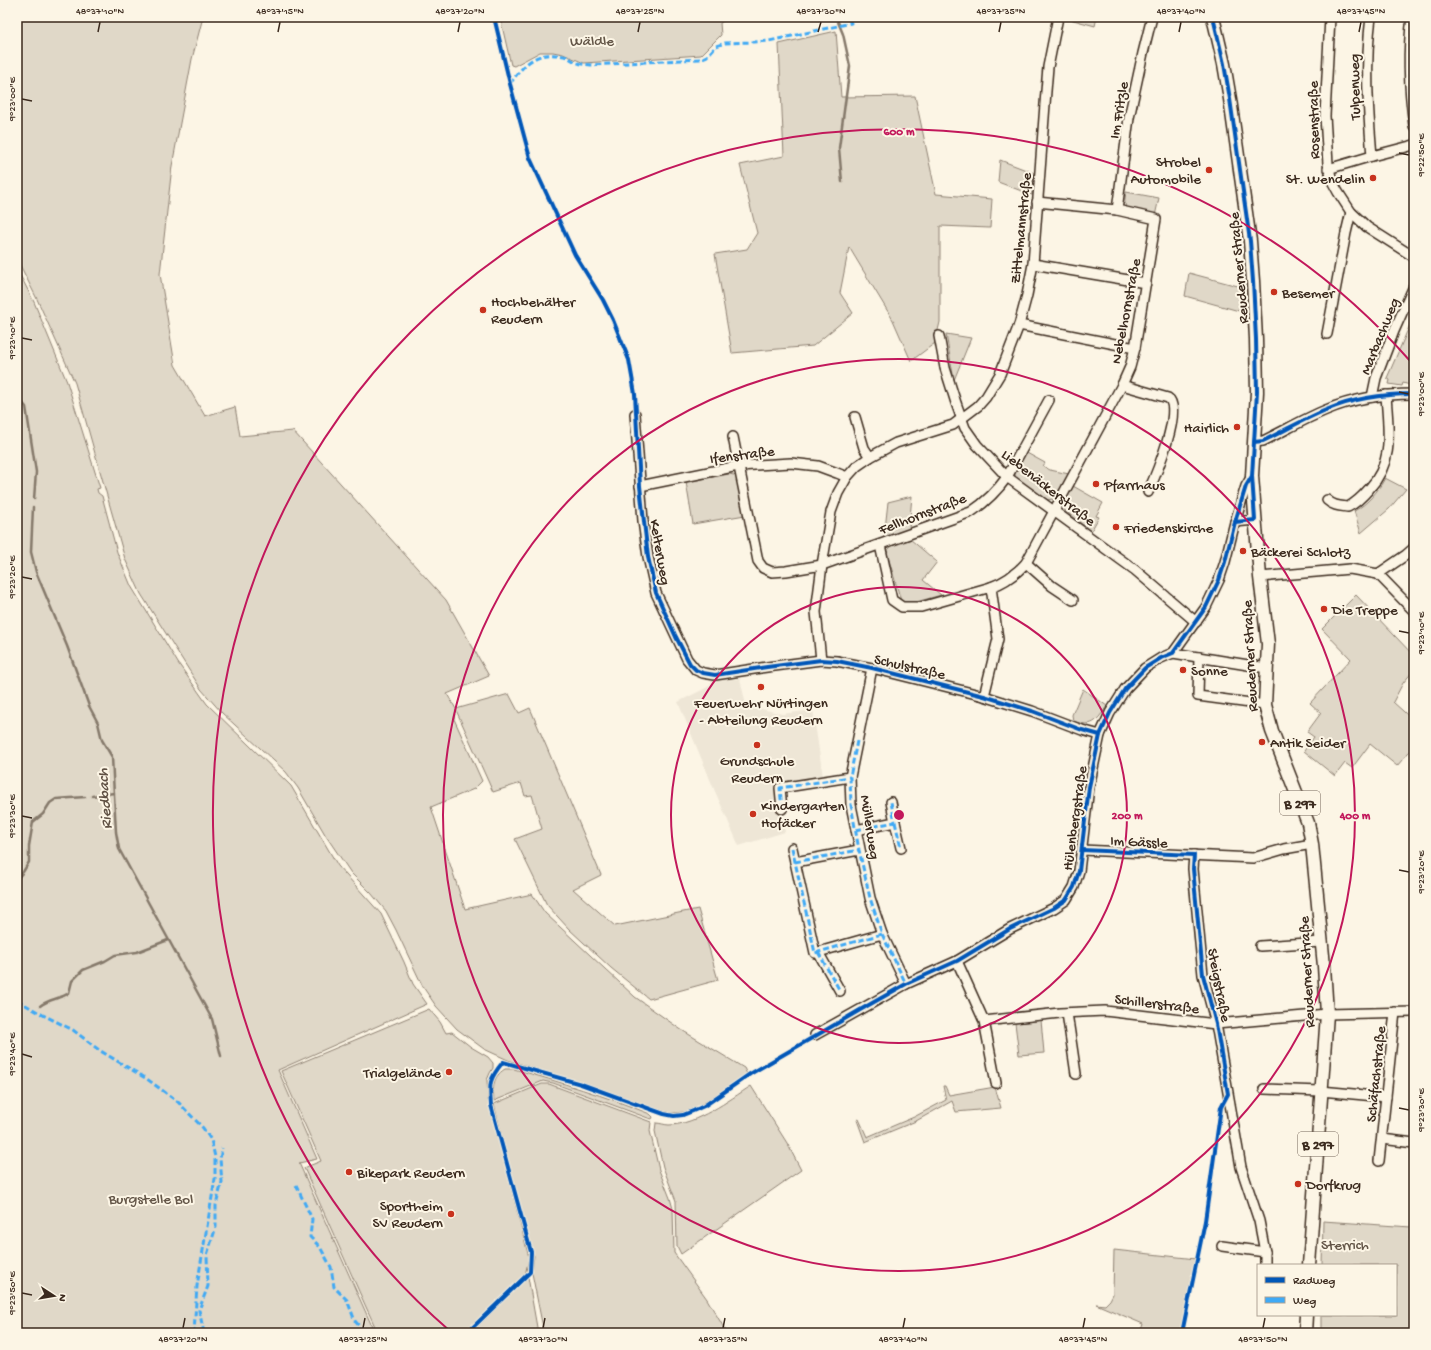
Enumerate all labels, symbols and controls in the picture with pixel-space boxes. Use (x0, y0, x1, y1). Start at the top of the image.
text: 48°37'10"N (76, 6, 124, 18)
text: 48°37'15"N (256, 6, 304, 18)
text: 48°37'20"N (436, 6, 485, 18)
text: 48°37'25"N (616, 6, 665, 18)
text: 48°37'30"N (796, 6, 846, 18)
text: 48°37'35"N (977, 6, 1026, 18)
text: 48°37'40"N (1157, 6, 1206, 18)
text: 48°37'45"N (1337, 6, 1386, 18)
park label: Wäldle (570, 33, 614, 51)
street label: Tulpenweg (1346, 54, 1366, 121)
text: 9°23'00"E (7, 76, 19, 122)
street label: Im Fritzle (1106, 80, 1134, 140)
street label: Rosenstraße (1305, 80, 1325, 159)
text: 600 m (883, 126, 915, 140)
text: 9°22'50"E (1416, 133, 1428, 178)
place label: Strobel Automobile (1131, 154, 1201, 189)
marker: Strobel Automobile (1204, 165, 1214, 175)
place label: St. Wendelin (1286, 171, 1365, 189)
street label: Zittelmannstraße (1007, 172, 1037, 285)
marker: St. Wendelin (1368, 173, 1378, 183)
street label: Reuderner Straße (1226, 211, 1254, 324)
street label: Nebelhornstraße (1108, 257, 1146, 366)
place label: Besemer (1281, 285, 1336, 303)
marker: Besemer (1269, 287, 1279, 297)
place label: Hochbehälter Reudern (491, 294, 577, 329)
street label: Marbachweg (1357, 296, 1404, 378)
marker: Hochbehälter Reudern (478, 305, 488, 315)
text: 9°23'10"E (7, 316, 19, 360)
text: 9°23'00"E (1416, 371, 1428, 417)
place label: Hairlich (1184, 420, 1229, 438)
marker: Hairlich (1232, 422, 1242, 432)
street label: Ifenstraße (709, 443, 776, 469)
street label: Liebenäckerstraße (997, 446, 1099, 531)
place label: Pfarrhaus (1103, 477, 1165, 495)
marker: Pfarrhaus (1091, 479, 1101, 489)
street label: Fellhornstraße (875, 490, 969, 540)
street label: Kelterweg (644, 518, 674, 587)
place label: Friedenskirche (1123, 520, 1214, 538)
marker: Friedenskirche (1111, 522, 1121, 532)
place label: Bäckerei Schlotz (1250, 544, 1351, 562)
marker: Bäckerei Schlotz (1238, 546, 1248, 556)
text: 9°23'20"E (7, 555, 19, 600)
street label: Reuderner Straße (1239, 599, 1263, 712)
place label: Die Treppe (1331, 602, 1398, 620)
marker: Die Treppe (1319, 604, 1329, 614)
text: 9°23'10"E (1416, 611, 1428, 655)
street label: Schulstraße (872, 651, 947, 685)
place label: Sonne (1191, 663, 1228, 681)
marker: Sonne (1178, 665, 1188, 675)
marker: Feuerwehr Nürtingen - Abteilung Reudern (756, 682, 766, 692)
place label: Feuerwehr Nürtingen - Abteilung Reudern (693, 695, 828, 730)
place label: Antik Seider (1270, 735, 1347, 753)
marker: Antik Seider (1257, 737, 1267, 747)
marker: Grundschule Reudern (752, 740, 762, 750)
place label: Grundschule Reudern (720, 753, 794, 788)
street label: Hülenbergstraße (1060, 765, 1092, 872)
water label: Riedbach (95, 767, 118, 830)
road number: B 297 (1280, 791, 1320, 815)
text: 9°23'30"E (7, 794, 19, 839)
street label: Müllerweg (855, 794, 883, 861)
place label: Kindergarten Hofäcker (761, 798, 845, 833)
centre of rings (892, 808, 906, 822)
marker: Kindergarten Hofäcker (748, 809, 758, 819)
text: 200 m (1112, 810, 1143, 824)
text: 400 m (1339, 810, 1371, 824)
street label: Im Gässle (1110, 833, 1168, 854)
text: 9°23'20"E (1416, 850, 1428, 895)
street label: Reuderner Straße (1296, 915, 1320, 1028)
street label: Steigstraße (1202, 947, 1234, 1024)
street label: Schillerstraße (1113, 991, 1200, 1019)
street label: Schäfachstraße (1363, 1025, 1391, 1123)
text: 9°23'40"E (7, 1032, 19, 1076)
place label: Trialgelände (362, 1065, 441, 1083)
marker: Trialgelände (444, 1067, 454, 1077)
text: 9°23'30"E (1416, 1088, 1428, 1133)
road number: B 297 (1298, 1132, 1338, 1156)
place label: Bikepark Reudern (356, 1165, 465, 1183)
marker: Bikepark Reudern (344, 1167, 354, 1177)
place label: Dorfkrug (1305, 1177, 1361, 1195)
marker: Dorfkrug (1293, 1179, 1303, 1189)
park label: Burgstelle Bol (108, 1191, 193, 1209)
place label: Sportheim SV Reudern (373, 1198, 443, 1233)
marker: Sportheim SV Reudern (446, 1209, 456, 1219)
park label: Sterrich (1321, 1237, 1369, 1255)
legend (1257, 1264, 1397, 1316)
text: 9°23'50"E (7, 1271, 19, 1316)
text: Radweg (1293, 1275, 1335, 1289)
north arrow (34, 1276, 74, 1316)
text: N (55, 1293, 68, 1302)
text: Weg (1293, 1295, 1316, 1309)
text: 48°37'20"N (159, 1334, 208, 1346)
text: 48°37'25"N (339, 1334, 388, 1346)
text: 48°37'30"N (518, 1334, 568, 1346)
text: 48°37'35"N (699, 1334, 748, 1346)
text: 48°37'40"N (879, 1334, 928, 1346)
text: 48°37'45"N (1059, 1334, 1108, 1346)
text: 48°37'50"N (1238, 1334, 1288, 1346)

